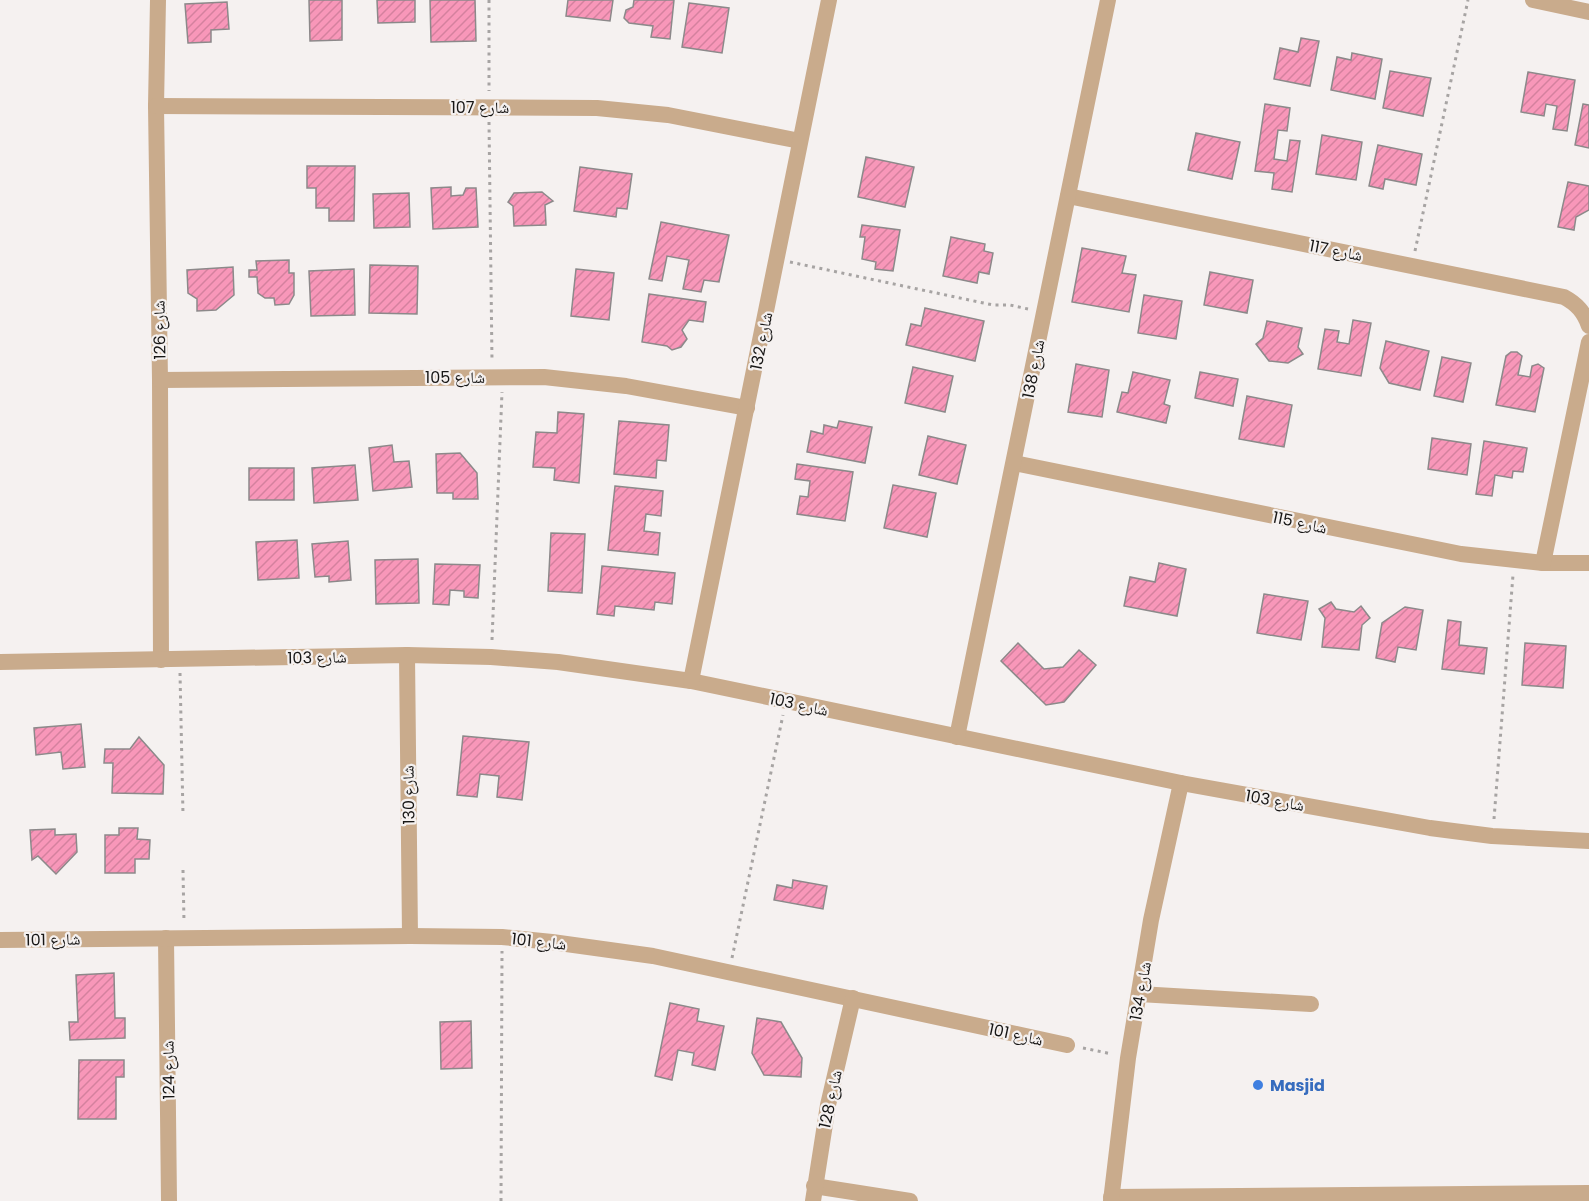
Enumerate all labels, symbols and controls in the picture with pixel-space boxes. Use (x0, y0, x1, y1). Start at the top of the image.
street label: شارع 107 (451, 96, 509, 119)
street label: شارع 117 (1307, 234, 1364, 267)
street label: شارع 126 (147, 300, 172, 360)
street label: شارع 132 (745, 310, 778, 372)
street label: شارع 138 (1017, 338, 1050, 400)
street label: شارع 105 (425, 366, 485, 389)
street label: شارع 115 (1271, 506, 1329, 539)
street label: شارع 103 (287, 645, 347, 670)
street label: شارع 103 (768, 687, 830, 722)
street label: شارع 130 (396, 765, 421, 825)
street label: شارع 103 (1244, 784, 1306, 817)
street label: شارع 101 (510, 927, 567, 956)
street label: شارع 101 (25, 928, 81, 951)
street label: شارع 134 (1124, 960, 1157, 1022)
street label: شارع 101 (987, 1018, 1045, 1051)
street label: شارع 124 (156, 1040, 181, 1100)
street label: شارع 128 (813, 1068, 848, 1130)
place label: Masjid (1270, 1074, 1325, 1097)
marker: Masjid (1251, 1078, 1265, 1092)

